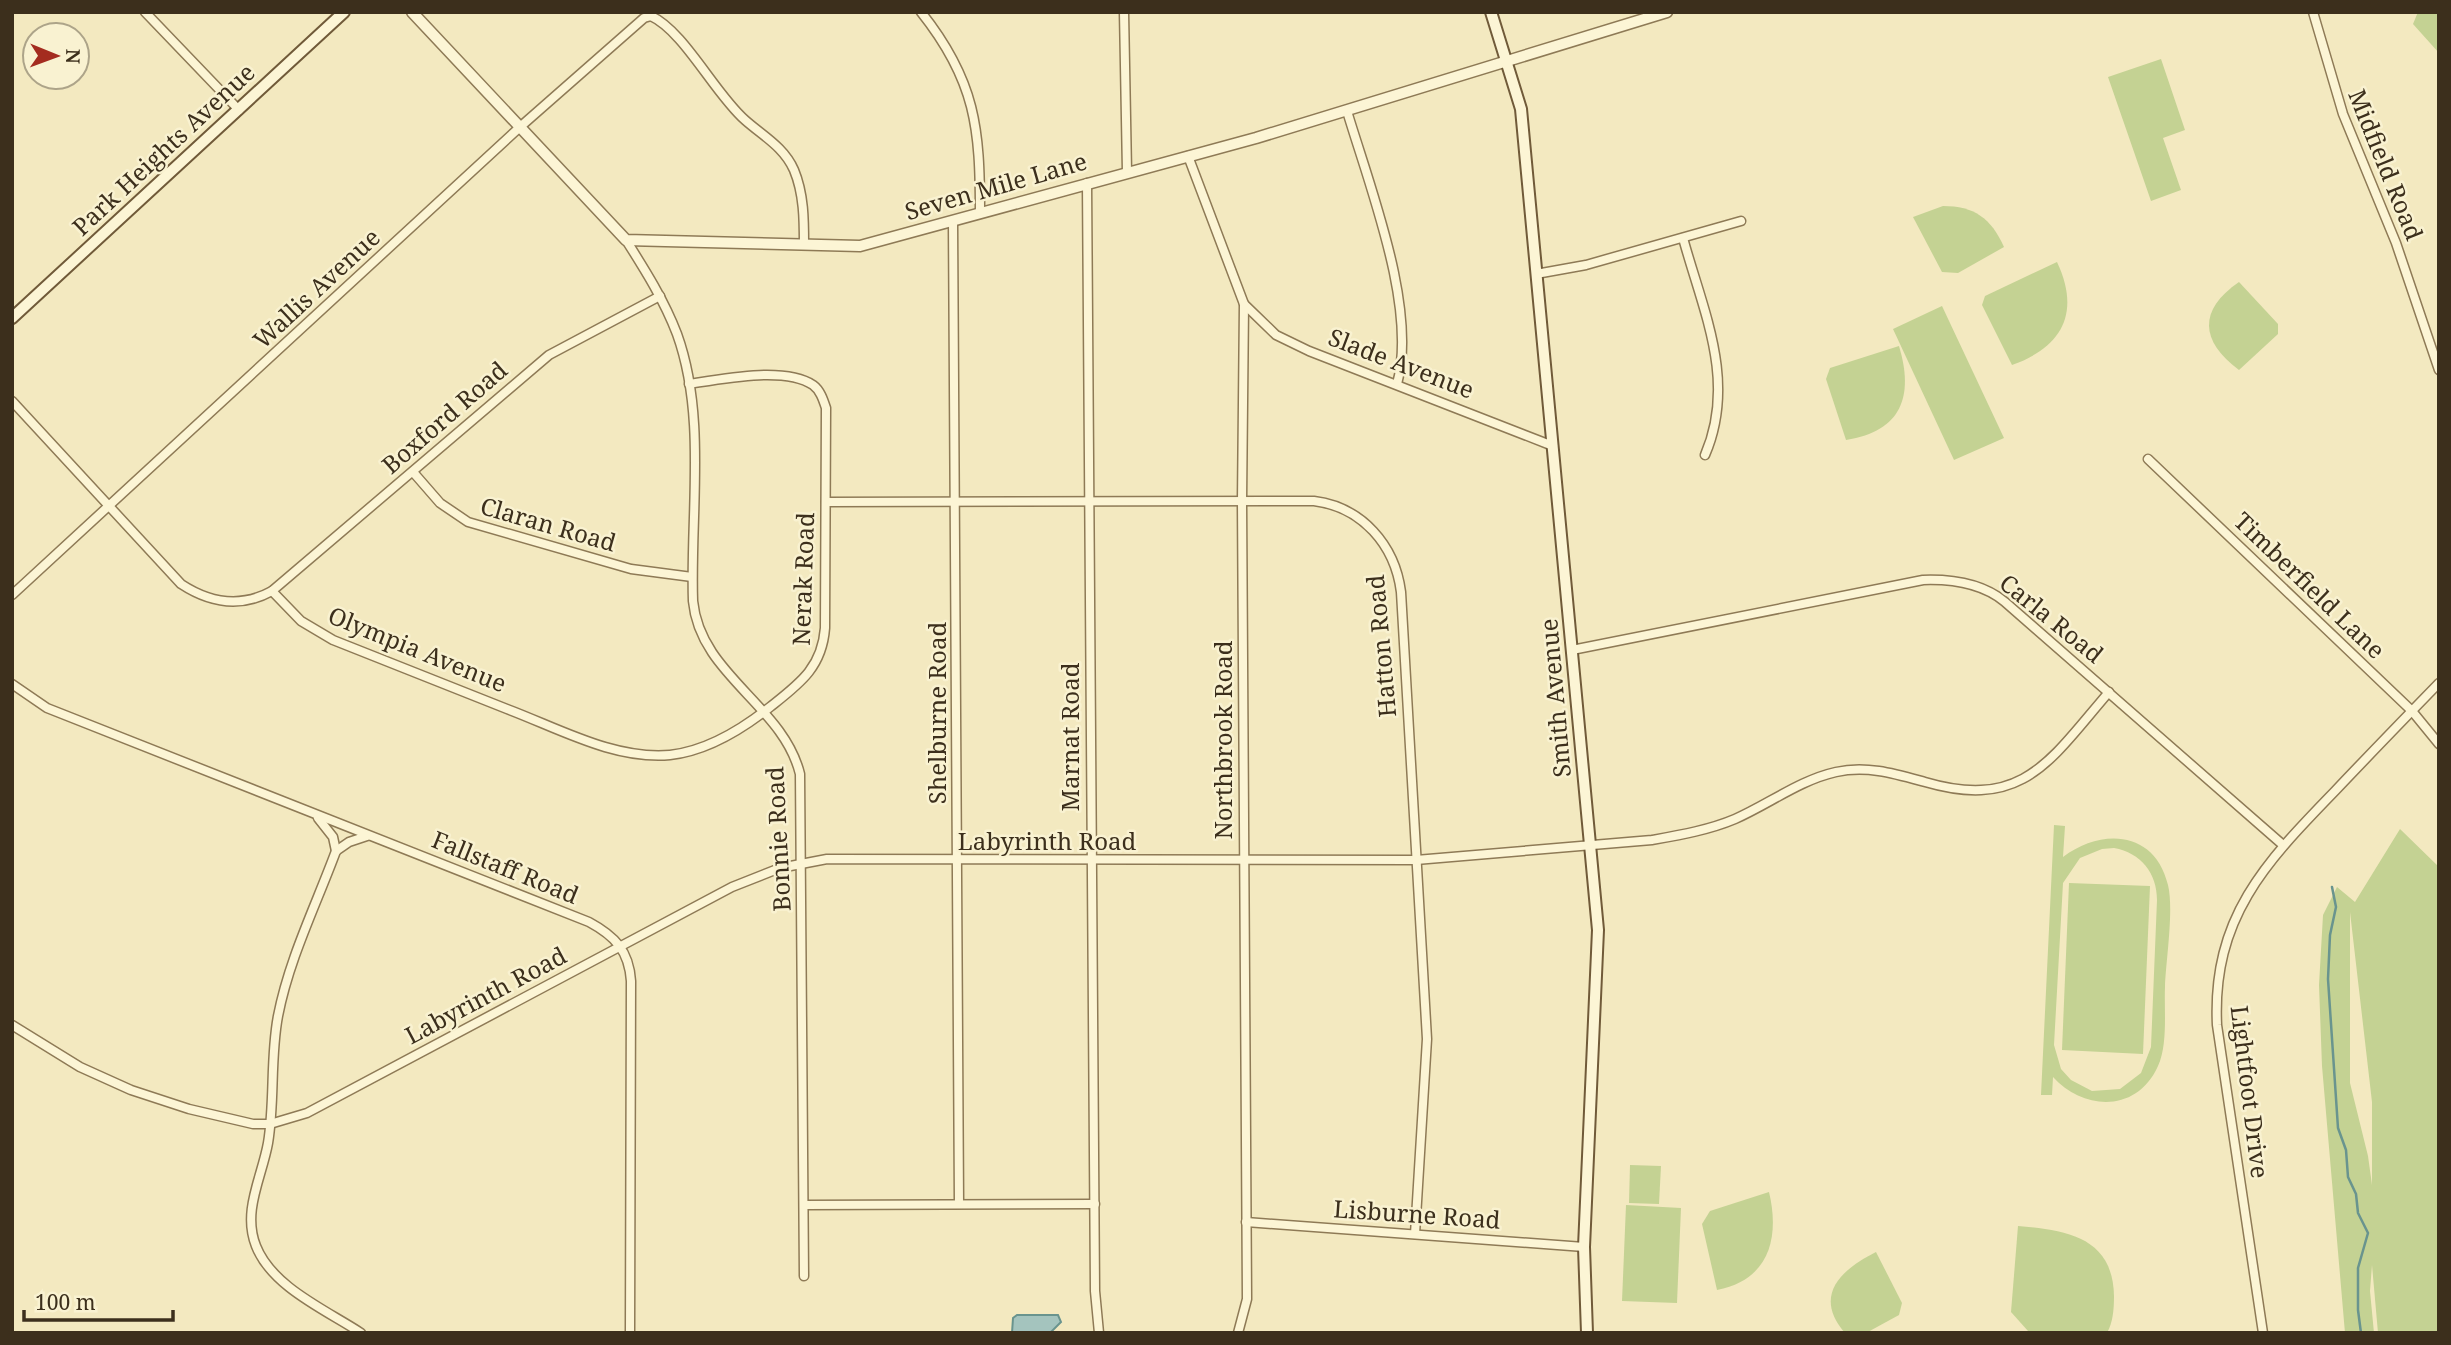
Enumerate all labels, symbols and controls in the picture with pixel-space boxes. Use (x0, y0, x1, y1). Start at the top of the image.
north arrow (21, 21, 91, 91)
text: N (60, 49, 86, 64)
street label: Park Heights Avenue (64, 55, 261, 242)
street label: Midfield Road (2341, 84, 2432, 245)
street label: Seven Mile Lane (901, 144, 1090, 227)
street label: Wallis Avenue (245, 220, 387, 355)
street label: Slade Avenue (1324, 320, 1479, 406)
street label: Boxford Road (374, 353, 514, 481)
street label: Claran Road (477, 488, 620, 559)
street label: Timberfield Lane (2227, 504, 2393, 666)
street label: Nerak Road (784, 511, 821, 646)
street label: Carla Road (1993, 566, 2111, 670)
street label: Hatton Road (1358, 573, 1403, 719)
street label: Olympia Avenue (324, 598, 512, 699)
street label: Smith Avenue (1531, 617, 1578, 779)
street label: Shelburne Road (920, 622, 953, 804)
street label: Northbrook Road (1206, 640, 1239, 840)
street label: Marnat Road (1053, 662, 1086, 811)
street label: Bonnie Road (757, 766, 798, 912)
street label: Fallstaff Road (427, 822, 584, 911)
street label: Labyrinth Road (958, 824, 1137, 857)
street label: Labyrinth Road (399, 938, 572, 1051)
street label: Lightfoot Drive (2224, 1004, 2277, 1180)
street label: Lisburne Road (1333, 1191, 1502, 1236)
scale bar (24, 1278, 173, 1322)
text: 100 m (35, 1288, 96, 1316)

